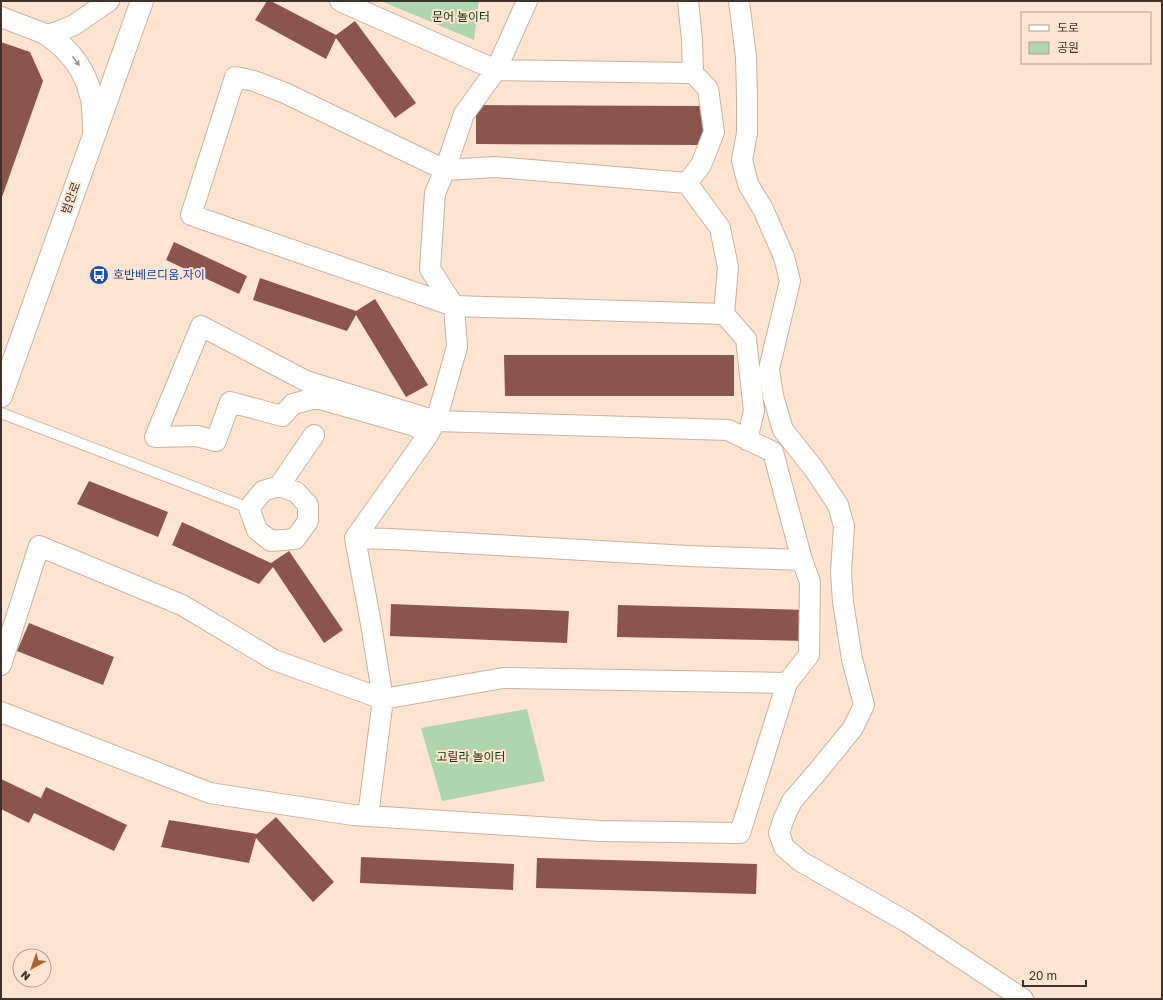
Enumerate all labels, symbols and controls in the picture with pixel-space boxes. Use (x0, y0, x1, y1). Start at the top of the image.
park label: 문어 놀이터 (432, 9, 490, 24)
legend (1021, 12, 1151, 64)
text: 도로 (1057, 20, 1079, 35)
text: 공원 (1057, 40, 1079, 55)
one-way arrow (72, 56, 80, 66)
street label: 범안로 (58, 180, 83, 216)
bus stop icon: 호반베르디움.자이 (88, 264, 110, 286)
place label: 호반베르디움.자이 (113, 267, 205, 282)
park label: 고릴라 놀이터 (436, 749, 506, 764)
north arrow (12, 948, 52, 988)
scale bar (1023, 962, 1086, 988)
text: N (18, 968, 33, 984)
text: 20 m (1029, 968, 1057, 983)

